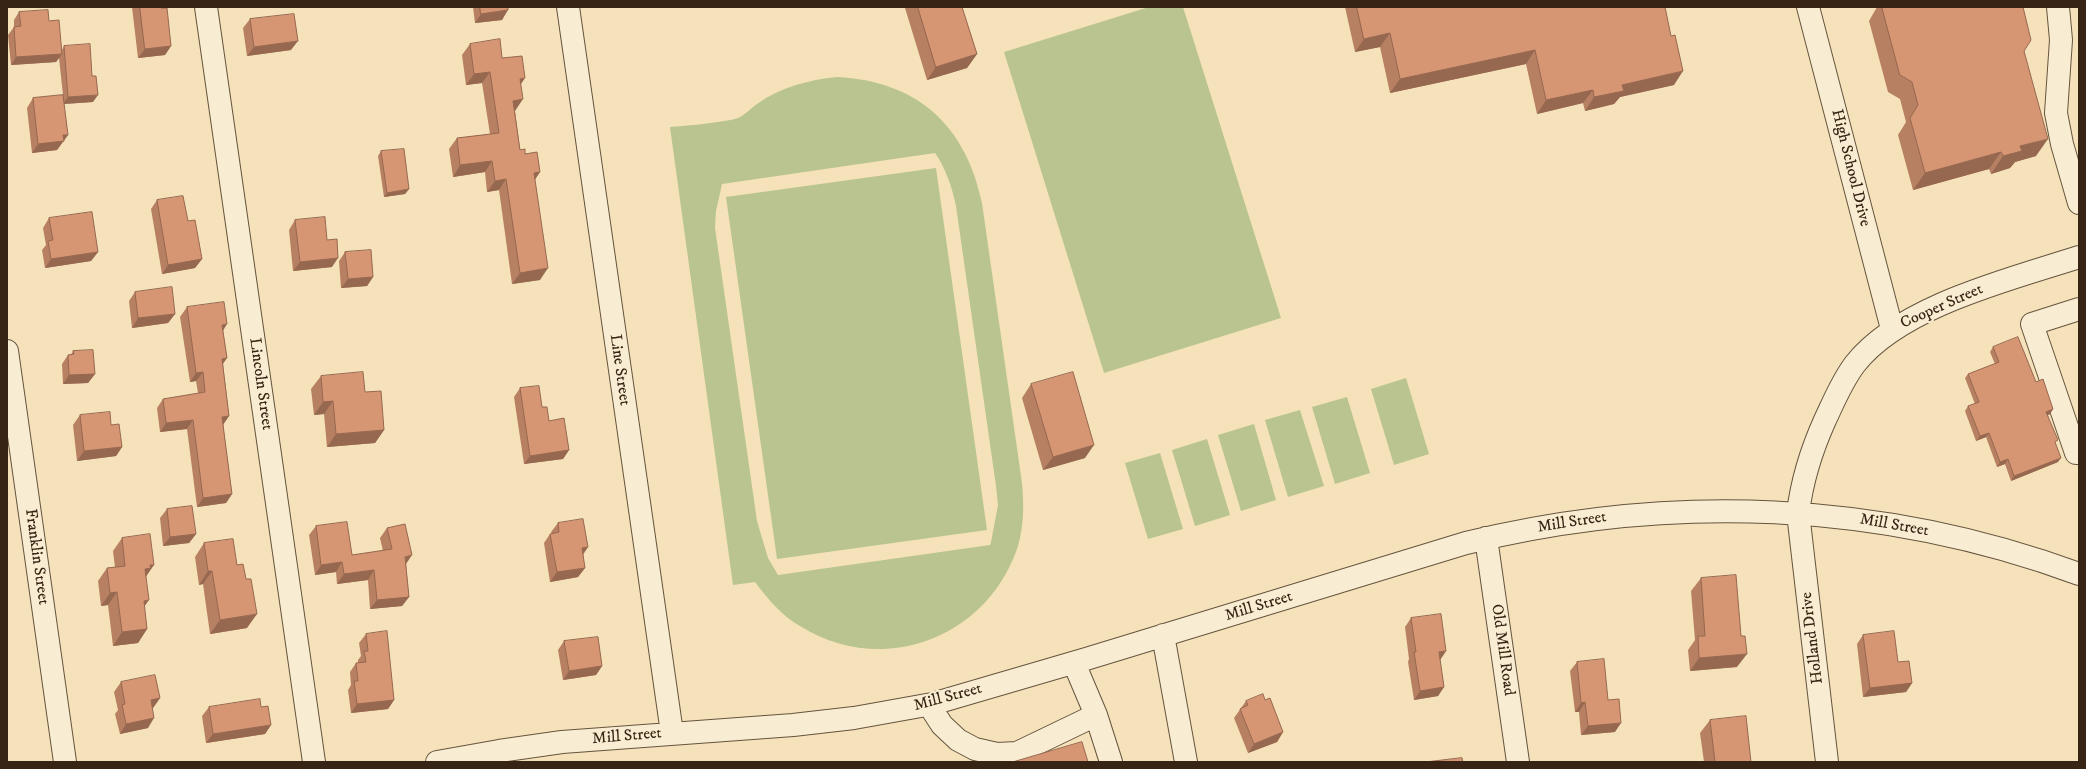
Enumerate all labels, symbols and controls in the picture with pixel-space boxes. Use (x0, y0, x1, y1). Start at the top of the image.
street label: High School Drive (1826, 107, 1874, 229)
street label: Cooper Street (1898, 280, 1986, 334)
street label: Line Street (604, 333, 634, 407)
street label: Lincoln Street (244, 337, 276, 431)
street label: Franklin Street (20, 508, 52, 606)
street label: Mill Street (1536, 508, 1608, 538)
street label: Mill Street (1858, 511, 1930, 541)
street label: Mill Street (1223, 588, 1295, 626)
street label: Holland Drive (1798, 591, 1828, 685)
street label: Old Mill Road (1486, 603, 1518, 697)
street label: Mill Street (912, 680, 984, 716)
street label: Mill Street (591, 724, 663, 750)

